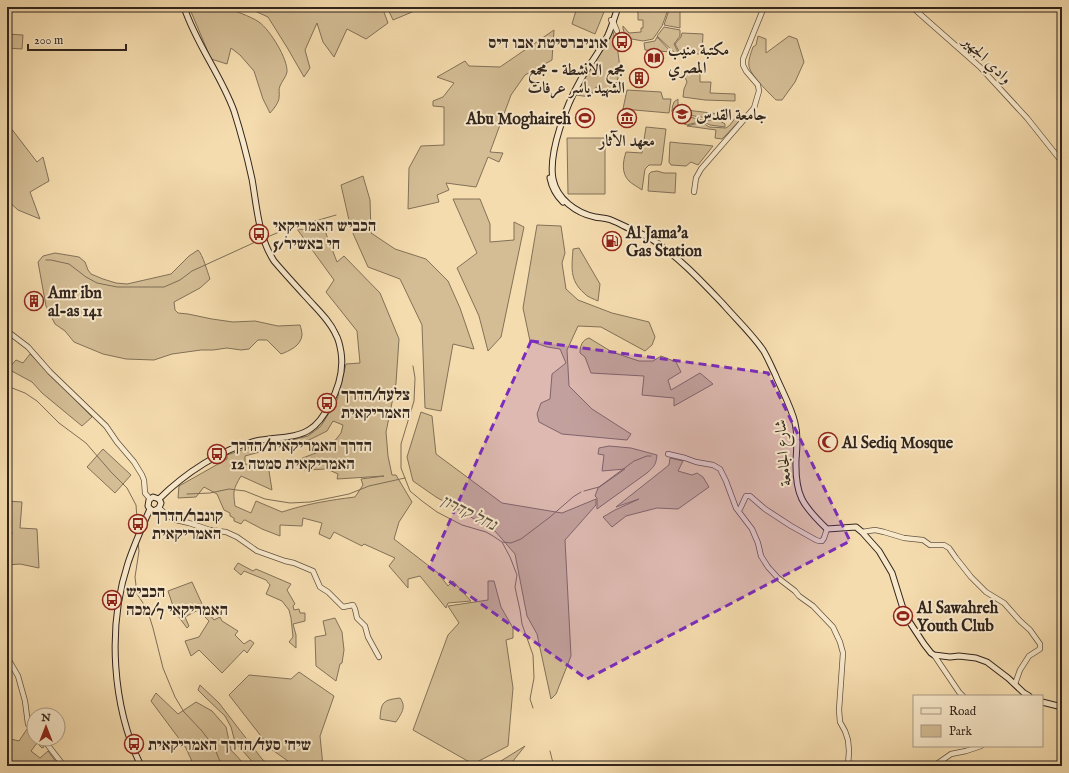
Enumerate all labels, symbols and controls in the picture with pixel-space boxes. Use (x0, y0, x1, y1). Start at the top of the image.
scale bar (28, 26, 126, 52)
bus stop icon: אוניברסיטת אבו דיס (611, 31, 633, 53)
street label: وادي الجهير (955, 31, 1016, 90)
text: 200 m (34, 33, 63, 48)
place label: אוניברסיטת אבו דיס (488, 34, 608, 54)
place label: مكتبة منيب المصري (668, 41, 729, 81)
library icon: مكتبة منيب المصري (643, 47, 665, 69)
place label: مجمع الانشطة - مجمع الشهيد ياسر عرفات (527, 61, 625, 99)
building icon: مجمع الانشطة - مجمع الشهيد ياسر عرفات (628, 67, 650, 89)
school or university icon: جامعة القدس (671, 103, 693, 125)
place label: جامعة القدس (696, 106, 767, 126)
sports icon: Abu Moghaireh (574, 107, 596, 129)
museum icon: معهد الآثار (616, 107, 638, 129)
place label: Abu Moghaireh (465, 110, 571, 130)
place label: معهد الآثار (597, 130, 655, 152)
place label: הכביש האמריקאי 5/חי באשיר (273, 217, 376, 255)
bus stop icon: הכביש האמריקאי 5/חי באשיר (248, 223, 270, 245)
place label: Al Jama'a Gas Station (625, 224, 703, 262)
fuel station icon: Al Jama'a Gas Station (601, 230, 623, 252)
place label: Amr ibn al-as 141 (47, 284, 103, 322)
building icon: Amr ibn al-as 141 (23, 290, 45, 312)
place label: צלעה/הדרך האמריקאית (341, 386, 410, 424)
bus stop icon: צלעה/הדרך האמריקאית (316, 392, 338, 414)
street label: شارع الجامعة (771, 419, 799, 487)
mosque icon: Al Sediq Mosque (817, 431, 839, 453)
place label: Al Sediq Mosque (841, 434, 954, 454)
place label: הדרך האמריקאית/הדרך האמריקאית סמטה 12 (231, 437, 372, 475)
bus stop icon: הדרך האמריקאית/הדרך האמריקאית סמטה 12 (206, 443, 228, 465)
water label: נחל קדרון (437, 491, 501, 536)
place label: קונבר/הדרך האמריקאית (152, 507, 223, 545)
bus stop icon: קונבר/הדרך האמריקאית (127, 513, 149, 535)
place label: הכביש האמריקאי 7/מכה (126, 583, 228, 621)
bus stop icon: הכביש האמריקאי 7/מכה (101, 589, 123, 611)
place label: Al Sawahreh Youth Club (916, 599, 999, 637)
sports icon: Al Sawahreh Youth Club (892, 605, 914, 627)
legend (913, 695, 1043, 747)
text: Road (949, 704, 977, 719)
north arrow (26, 707, 66, 747)
text: N (40, 711, 51, 725)
text: Park (949, 724, 972, 739)
bus stop icon: שיח׳ סעד/הדרך האמריקאית (123, 733, 145, 755)
place label: שיח׳ סעד/הדרך האמריקאית (148, 736, 311, 756)

